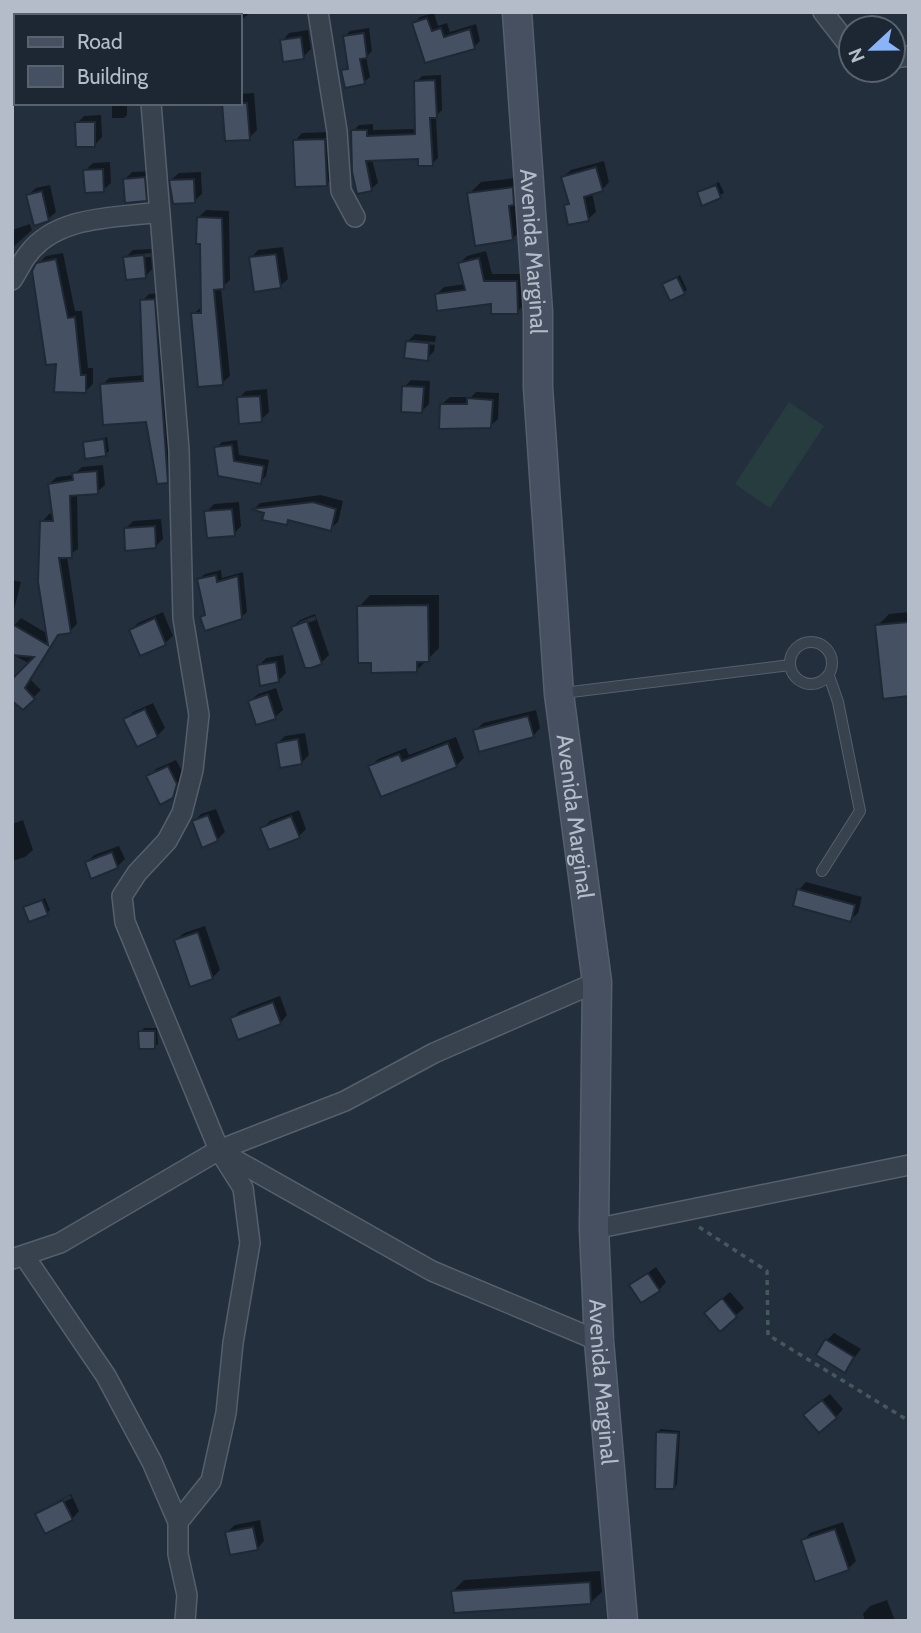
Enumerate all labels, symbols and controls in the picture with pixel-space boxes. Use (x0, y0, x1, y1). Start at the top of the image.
legend (14, 14, 242, 105)
north arrow (837, 14, 907, 84)
text: Road (77, 29, 123, 54)
text: N (844, 45, 870, 66)
text: Building (77, 64, 149, 89)
street label: Avenida Marginal (514, 168, 552, 335)
street label: Avenida Marginal (550, 732, 600, 901)
street label: Avenida Marginal (583, 1298, 624, 1466)

